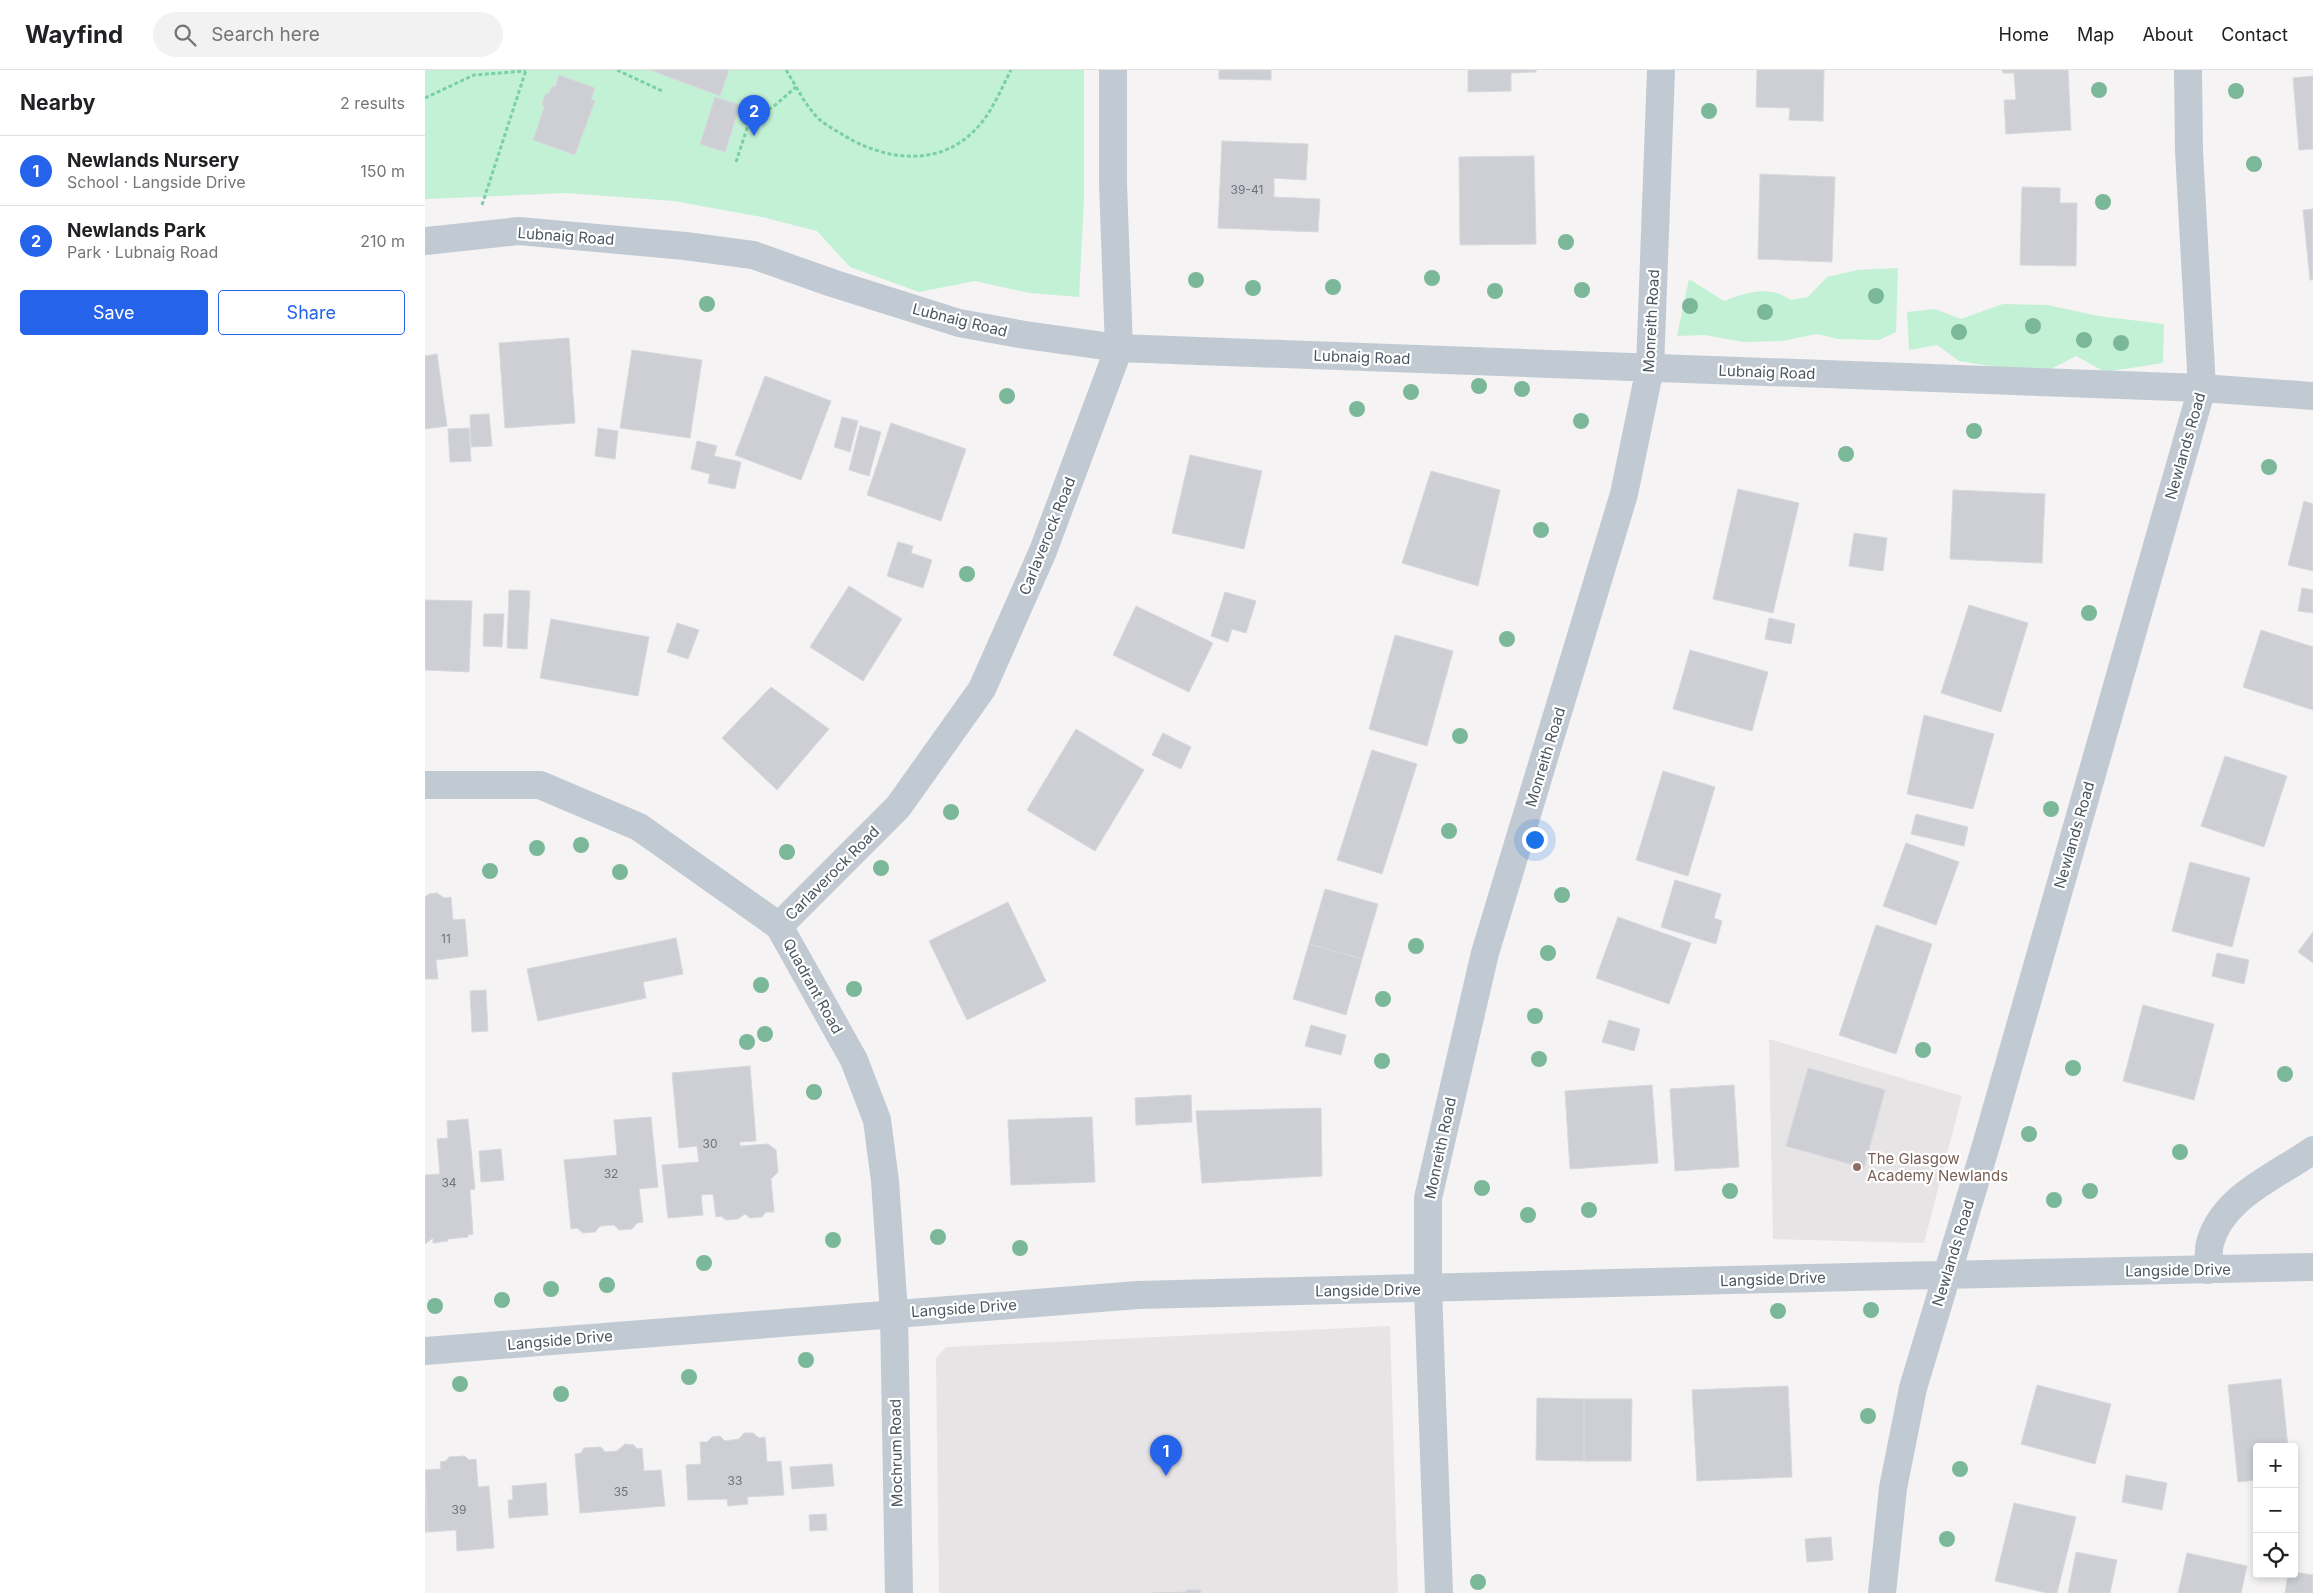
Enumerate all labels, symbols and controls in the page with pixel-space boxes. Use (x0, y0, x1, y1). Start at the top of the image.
search box (153, 12, 503, 57)
text: Wayfind (25, 20, 123, 49)
icon: search (171, 21, 199, 49)
text: Search here (211, 23, 320, 46)
text: Home (1999, 24, 2049, 45)
text: Map (2077, 24, 2114, 45)
text: About (2142, 24, 2193, 45)
text: Contact (2221, 24, 2288, 45)
text: Nearby (20, 90, 95, 115)
text: 2 results (340, 93, 405, 113)
pin: 2 (738, 95, 770, 136)
text: Newlands Nursery (67, 149, 239, 172)
text: 1 (33, 161, 39, 181)
text: 150 m (360, 161, 405, 181)
text: School · Langside Drive (67, 172, 245, 192)
house number: 39-41 (1231, 182, 1263, 197)
text: Newlands Park (67, 219, 206, 242)
street label: Lubnaig Road (517, 223, 615, 249)
text: 2 (31, 231, 41, 251)
text: 210 m (360, 231, 405, 251)
text: Park · Lubnaig Road (67, 242, 218, 262)
street label: Monreith Road (1639, 269, 1663, 373)
button: Save (20, 290, 208, 335)
button: Share (218, 290, 405, 335)
street label: Lubnaig Road (911, 299, 1009, 341)
street label: Lubnaig Road (1313, 346, 1411, 368)
street label: Lubnaig Road (1718, 361, 1816, 383)
street label: Newlands Road (2161, 390, 2209, 502)
street label: Carlaverock Road (1015, 474, 1079, 598)
street label: Monreith Road (1521, 705, 1569, 809)
street label: Newlands Road (2050, 779, 2098, 891)
street label: Carlaverock Road (781, 822, 883, 924)
your location (1522, 827, 1548, 853)
house number: 11 (441, 931, 451, 946)
street label: Quadrant Road (779, 935, 847, 1037)
street label: Monreith Road (1420, 1095, 1460, 1201)
house number: 30 (703, 1136, 717, 1151)
place label: The Glasgow Academy Newlands (1867, 1149, 2008, 1185)
marker: The Glasgow Academy Newlands (1851, 1161, 1863, 1173)
house number: 32 (604, 1166, 618, 1181)
house number: 34 (441, 1175, 457, 1190)
street label: Newlands Road (1928, 1197, 1978, 1309)
street label: Langside Drive (2125, 1260, 2231, 1280)
street label: Langside Drive (1720, 1268, 1826, 1290)
street label: Langside Drive (1315, 1280, 1421, 1300)
street label: Langside Drive (911, 1295, 1017, 1321)
street label: Langside Drive (506, 1326, 614, 1354)
street label: Mochrum Road (886, 1399, 906, 1507)
pin: 1 (1150, 1435, 1182, 1476)
map controls (2253, 1443, 2298, 1578)
button: + (2253, 1443, 2298, 1488)
house number: 33 (728, 1473, 742, 1488)
house number: 35 (614, 1484, 628, 1499)
button: − (2253, 1488, 2298, 1533)
house number: 39 (452, 1502, 466, 1517)
button: locate (2253, 1533, 2298, 1578)

